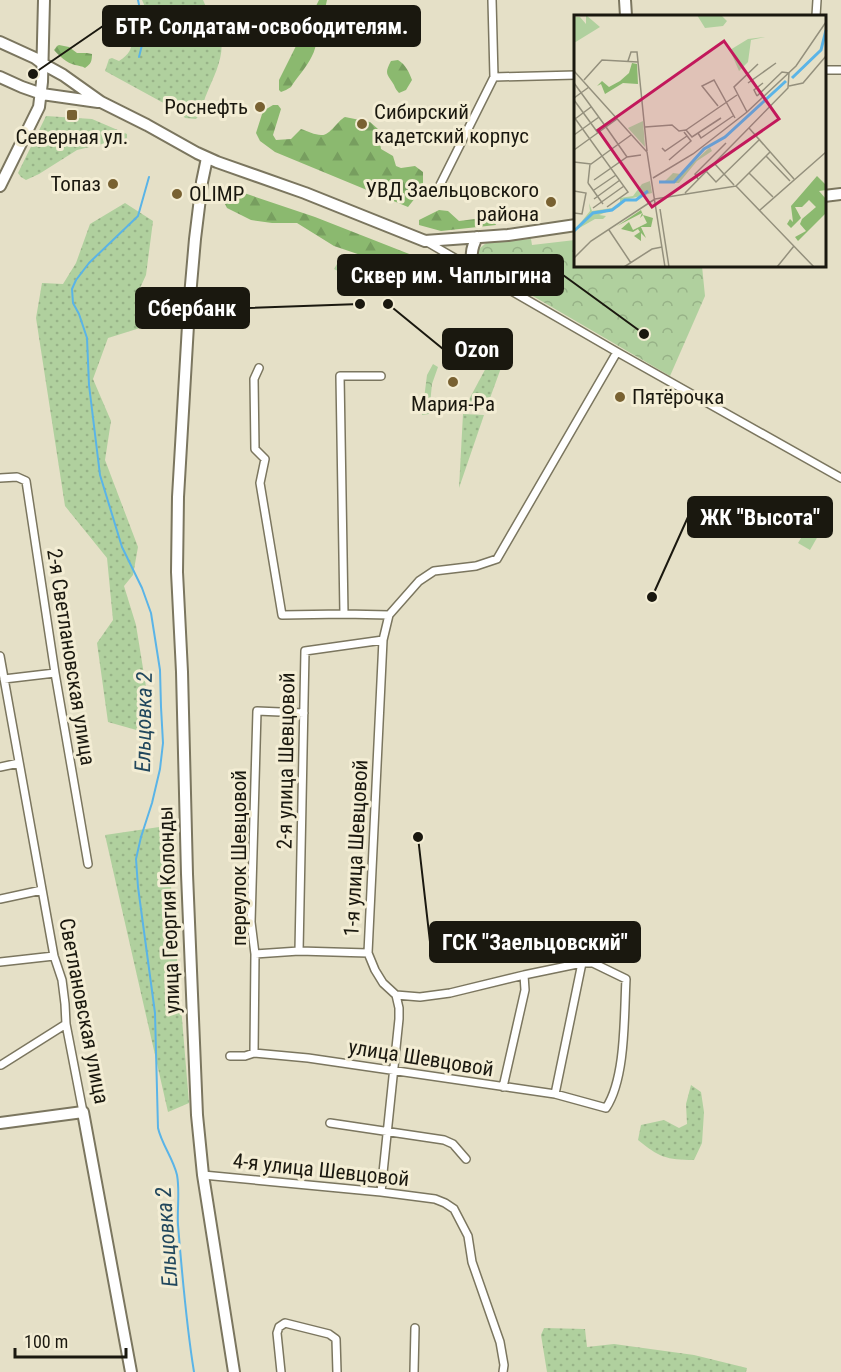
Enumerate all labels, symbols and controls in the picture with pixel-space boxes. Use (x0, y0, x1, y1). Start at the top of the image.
callout: БТР. Солдатам-освободителям. (103, 6, 420, 46)
text: БТР. Солдатам-освободителям. (115, 14, 409, 39)
inset map (574, 15, 826, 267)
place label: Роснефть (164, 95, 248, 119)
marker: Роснефть (253, 100, 267, 114)
place label: Сибирский кадетский корпус (374, 100, 529, 148)
marker: Северная ул. (65, 108, 79, 122)
marker: Сибирский кадетский корпус (355, 117, 369, 131)
place label: Северная ул. (16, 125, 128, 149)
place label: Топаз (50, 172, 101, 196)
marker: Топаз (106, 177, 120, 191)
place label: УВД Заельцовского района (365, 178, 539, 226)
place label: OLIMP (189, 182, 244, 206)
marker: OLIMP (170, 187, 184, 201)
marker: УВД Заельцовского района (544, 195, 558, 209)
callout: Сквер им. Чаплыгина (338, 255, 563, 295)
text: Сквер им. Чаплыгина (351, 263, 551, 288)
callout: Сбербанк (136, 288, 249, 328)
text: Сбербанк (148, 296, 236, 321)
callout: Ozon (443, 329, 512, 369)
text: Ozon (455, 337, 499, 362)
marker: Мария-Ра (446, 375, 460, 389)
place label: Пятёрочка (632, 385, 724, 409)
marker: Пятёрочка (613, 390, 627, 404)
place label: Мария-Ра (411, 392, 495, 416)
callout: ЖК "Высота" (688, 497, 832, 537)
text: ЖК "Высота" (700, 505, 820, 530)
street label: 2-я Светлановская улица (42, 547, 100, 767)
water label: Ельцовка 2 (130, 671, 157, 772)
street label: 2-я улица Шевцовой (272, 672, 300, 850)
street label: 1-я улица Шевцовой (339, 759, 373, 937)
street label: переулок Шевцовой (227, 770, 251, 946)
street label: улица Георгия Колонды (153, 806, 185, 1014)
street label: Светлановская улица (54, 916, 114, 1106)
callout: ГСК "Заельцовский" (430, 922, 640, 962)
text: ГСК "Заельцовский" (442, 930, 628, 955)
street label: улица Шевцовой (347, 1035, 495, 1081)
street label: 4-я улица Шевцовой (232, 1149, 410, 1191)
water label: Ельцовка 2 (150, 1186, 182, 1288)
scale bar (15, 1321, 126, 1359)
text: 100 m (24, 1331, 68, 1352)

